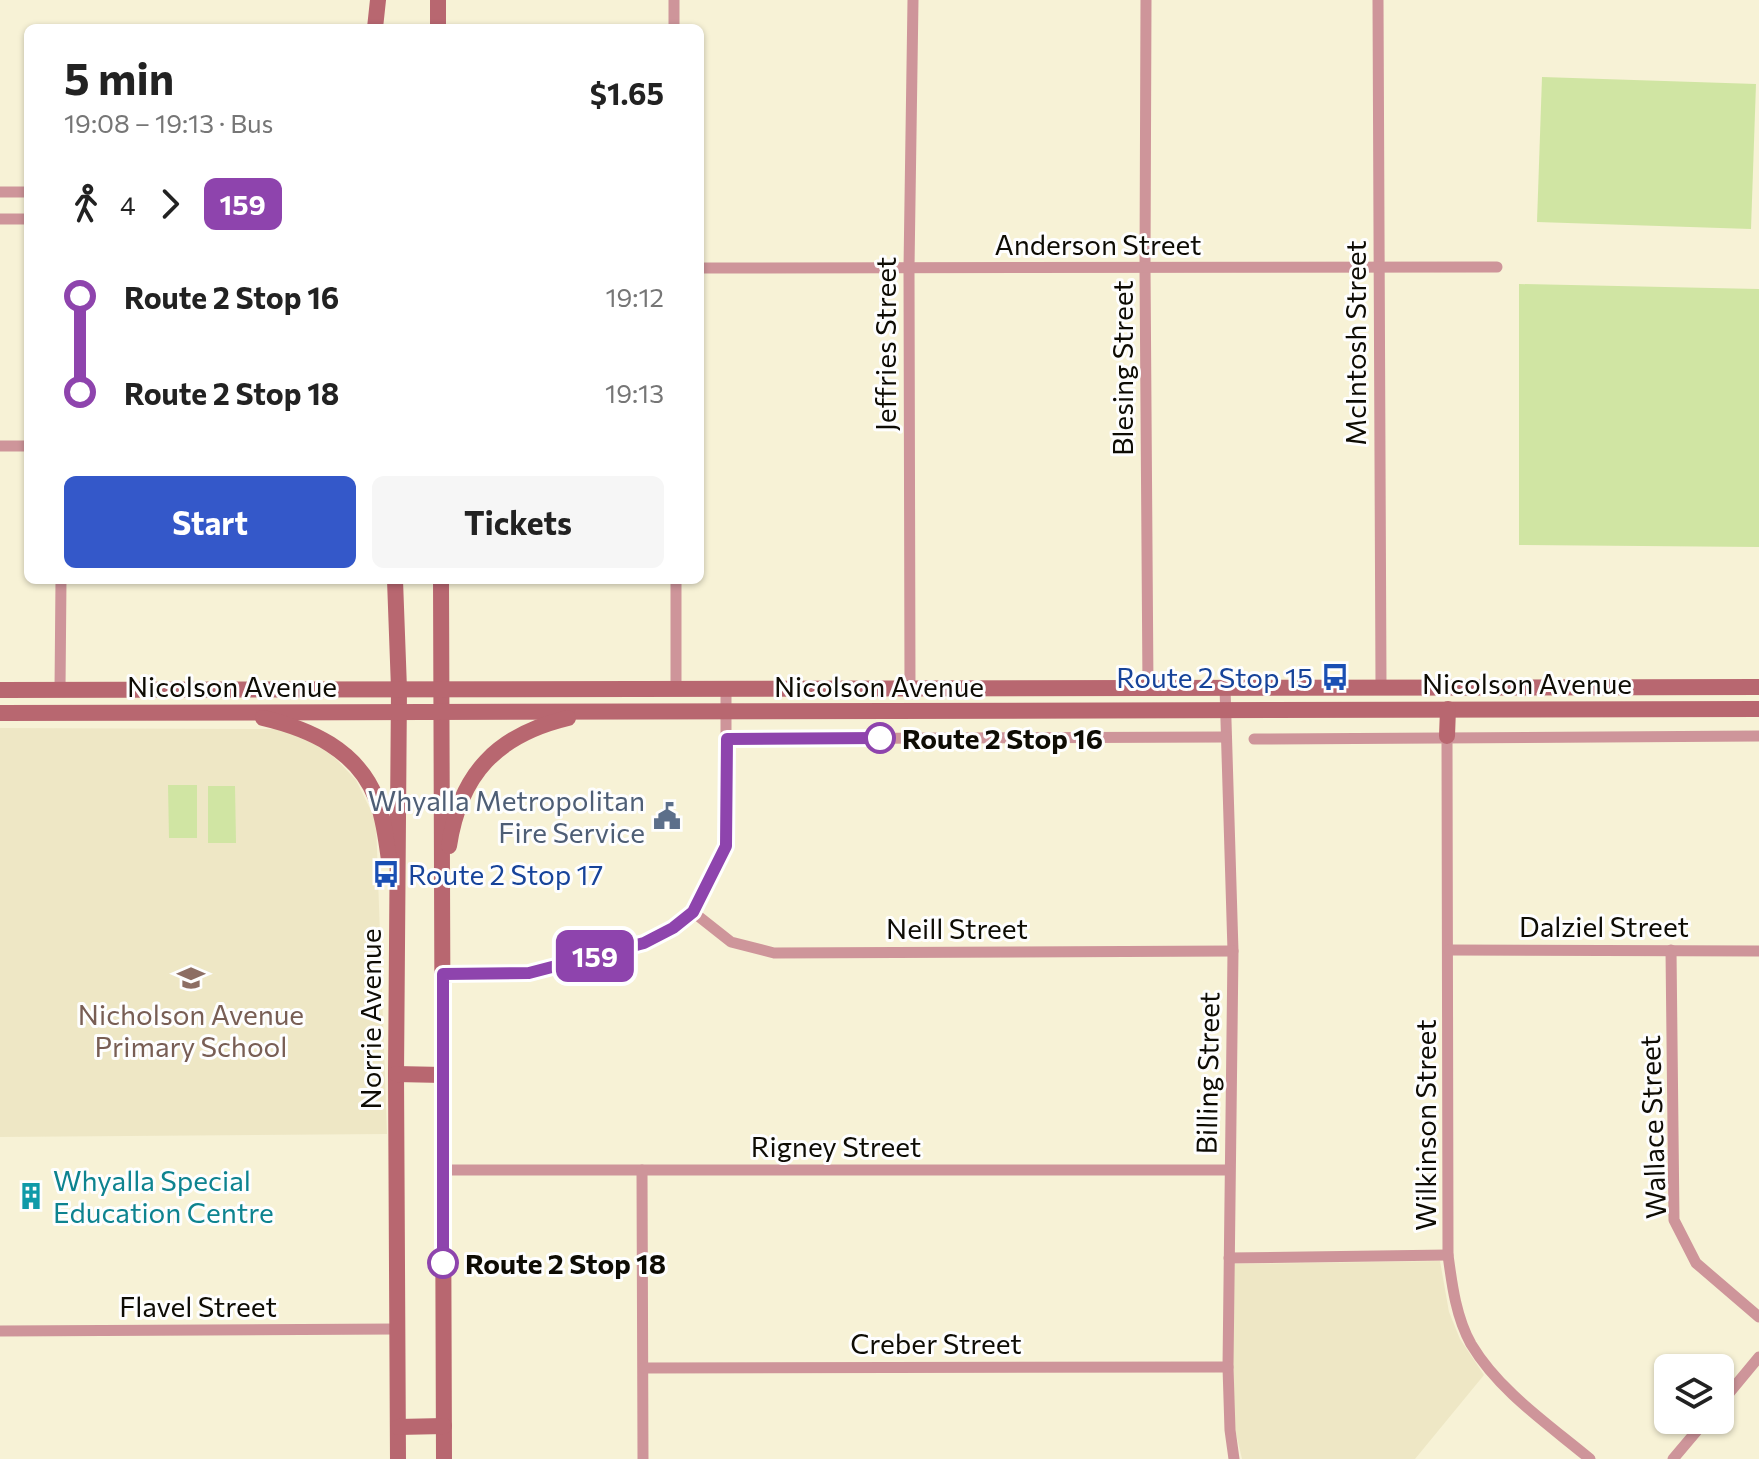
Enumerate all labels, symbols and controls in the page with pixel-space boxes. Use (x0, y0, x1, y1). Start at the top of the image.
text: 5 min (64, 50, 174, 104)
text: $1.65 (590, 74, 664, 111)
text: 19:08 – 19:13 · Bus (64, 107, 273, 138)
icon: walk (64, 182, 108, 226)
icon: forward (148, 182, 192, 226)
text: 159 (220, 187, 266, 221)
text: 4 (120, 189, 136, 220)
street label: Anderson Street (994, 227, 1202, 261)
street label: McIntosh Street (1338, 240, 1372, 446)
street label: Jeffries Street (868, 257, 902, 431)
text: Route 2 Stop 16 (124, 278, 339, 315)
street label: Blesing Street (1105, 280, 1139, 456)
text: 19:12 (605, 281, 664, 312)
text: Route 2 Stop 18 (124, 374, 339, 411)
text: 19:13 (605, 377, 664, 408)
button: Start (64, 476, 356, 568)
button: Tickets (372, 476, 664, 568)
place label: Route 2 Stop 15 (1116, 660, 1313, 694)
bus stop icon: Route 2 Stop 15 (1320, 662, 1350, 692)
street label: Nicolson Avenue (1422, 666, 1632, 700)
street label: Nicolson Avenue (127, 669, 337, 703)
street label: Nicolson Avenue (774, 669, 984, 703)
place label: Route 2 Stop 16 (902, 721, 1103, 755)
marker: Route 2 Stop 16 (865, 723, 895, 753)
place label: Whyalla Metropolitan Fire Service (368, 783, 645, 849)
public building icon: Whyalla Metropolitan Fire Service (652, 801, 682, 831)
place label: Route 2 Stop 17 (408, 857, 603, 891)
bus stop icon: Route 2 Stop 17 (371, 859, 401, 889)
street label: Dalziel Street (1519, 909, 1689, 943)
street label: Neill Street (886, 911, 1028, 945)
street label: Norrie Avenue (353, 929, 387, 1109)
line badge: 159 (549, 930, 641, 982)
text: 159 (572, 939, 618, 973)
school or university icon: Nicholson Avenue Primary School (176, 963, 206, 993)
street label: Billing Street (1189, 992, 1225, 1154)
place label: Nicholson Avenue Primary School (78, 997, 304, 1063)
street label: Wilkinson Street (1408, 1019, 1442, 1231)
street label: Wallace Street (1632, 1035, 1672, 1219)
street label: Rigney Street (751, 1129, 921, 1163)
place label: Whyalla Special Education Centre (53, 1163, 274, 1229)
building icon: Whyalla Special Education Centre (16, 1181, 46, 1211)
place label: Route 2 Stop 18 (465, 1246, 666, 1280)
marker: Route 2 Stop 18 (428, 1248, 458, 1278)
street label: Flavel Street (119, 1289, 277, 1323)
street label: Creber Street (850, 1326, 1022, 1360)
map controls (1654, 1354, 1734, 1434)
button: layers (1654, 1354, 1734, 1434)

